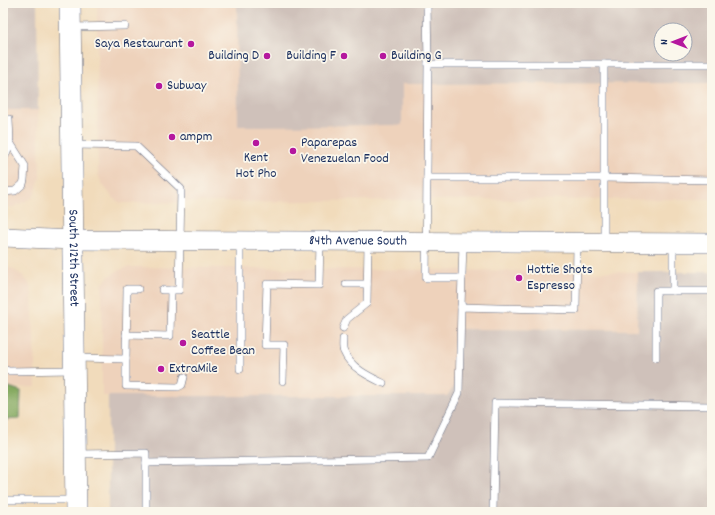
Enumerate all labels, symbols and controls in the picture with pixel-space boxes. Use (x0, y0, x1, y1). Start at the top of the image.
north arrow (653, 22, 693, 62)
place label: Saya Restaurant (95, 34, 183, 54)
marker: Saya Restaurant (186, 39, 196, 49)
text: N (657, 39, 673, 45)
place label: Building D (208, 46, 259, 66)
place label: Building F (286, 46, 337, 66)
place label: Building G (391, 46, 442, 66)
marker: Building D (262, 51, 272, 61)
marker: Building F (339, 51, 349, 61)
marker: Building G (378, 51, 388, 61)
place label: Subway (167, 76, 207, 96)
marker: Subway (154, 81, 164, 91)
place label: ampm (180, 127, 212, 147)
marker: ampm (167, 132, 177, 142)
place label: Paparepas Venezuelan Food (301, 133, 389, 169)
marker: Kent Hot Pho (251, 138, 261, 148)
marker: Paparepas Venezuelan Food (288, 146, 298, 156)
place label: Kent Hot Pho (236, 148, 276, 184)
street label: South 212th Street (62, 209, 84, 307)
street label: 84th Avenue South (309, 231, 407, 252)
place label: Hottie Shots Espresso (527, 260, 593, 296)
marker: Hottie Shots Espresso (514, 273, 524, 283)
place label: Seattle Coffee Bean (191, 325, 255, 361)
marker: Seattle Coffee Bean (178, 338, 188, 348)
place label: ExtraMile (169, 359, 218, 379)
marker: ExtraMile (156, 364, 166, 374)

